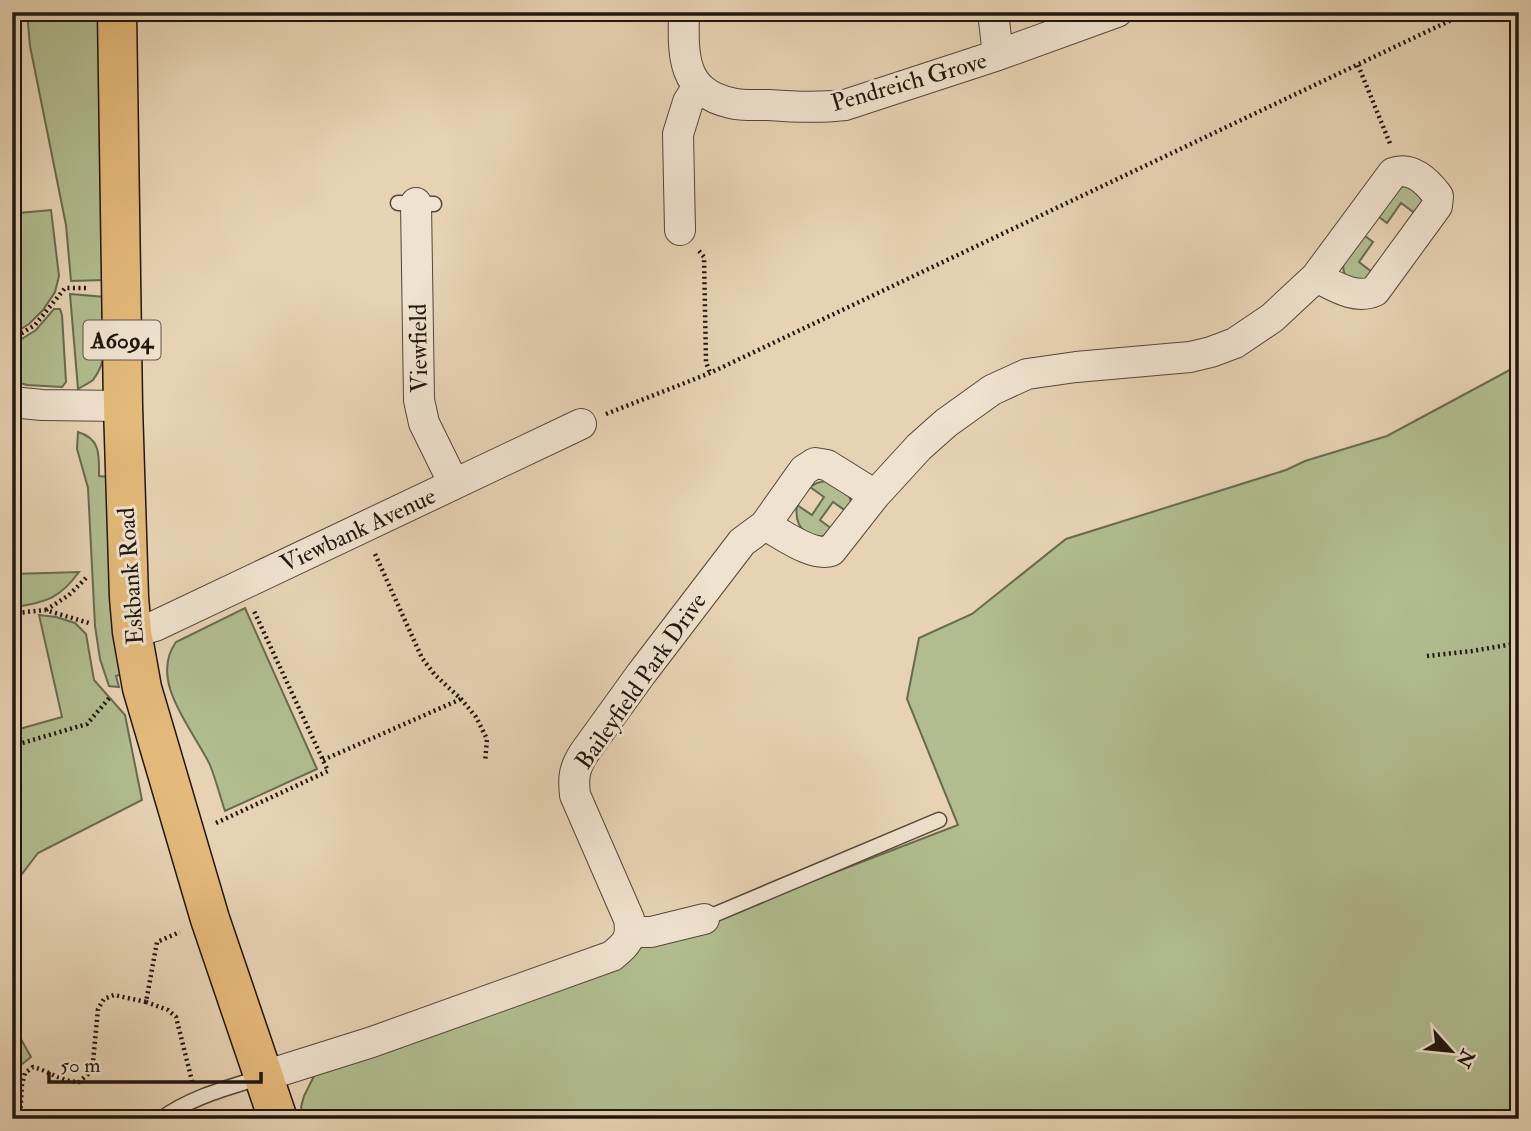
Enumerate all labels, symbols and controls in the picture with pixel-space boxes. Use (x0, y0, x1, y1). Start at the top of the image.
street label: Pendreich Grove (828, 45, 990, 119)
street label: Viewfield (403, 303, 435, 393)
road number: A6094 (83, 320, 160, 360)
street label: Viewbank Avenue (275, 480, 441, 580)
street label: Eskbank Road (111, 506, 151, 646)
street label: Baileyfield Park Drive (569, 587, 713, 775)
north arrow (1416, 1016, 1486, 1086)
scale bar (49, 1040, 261, 1084)
text: N (1450, 1044, 1480, 1072)
text: 50 m (60, 1052, 101, 1079)

